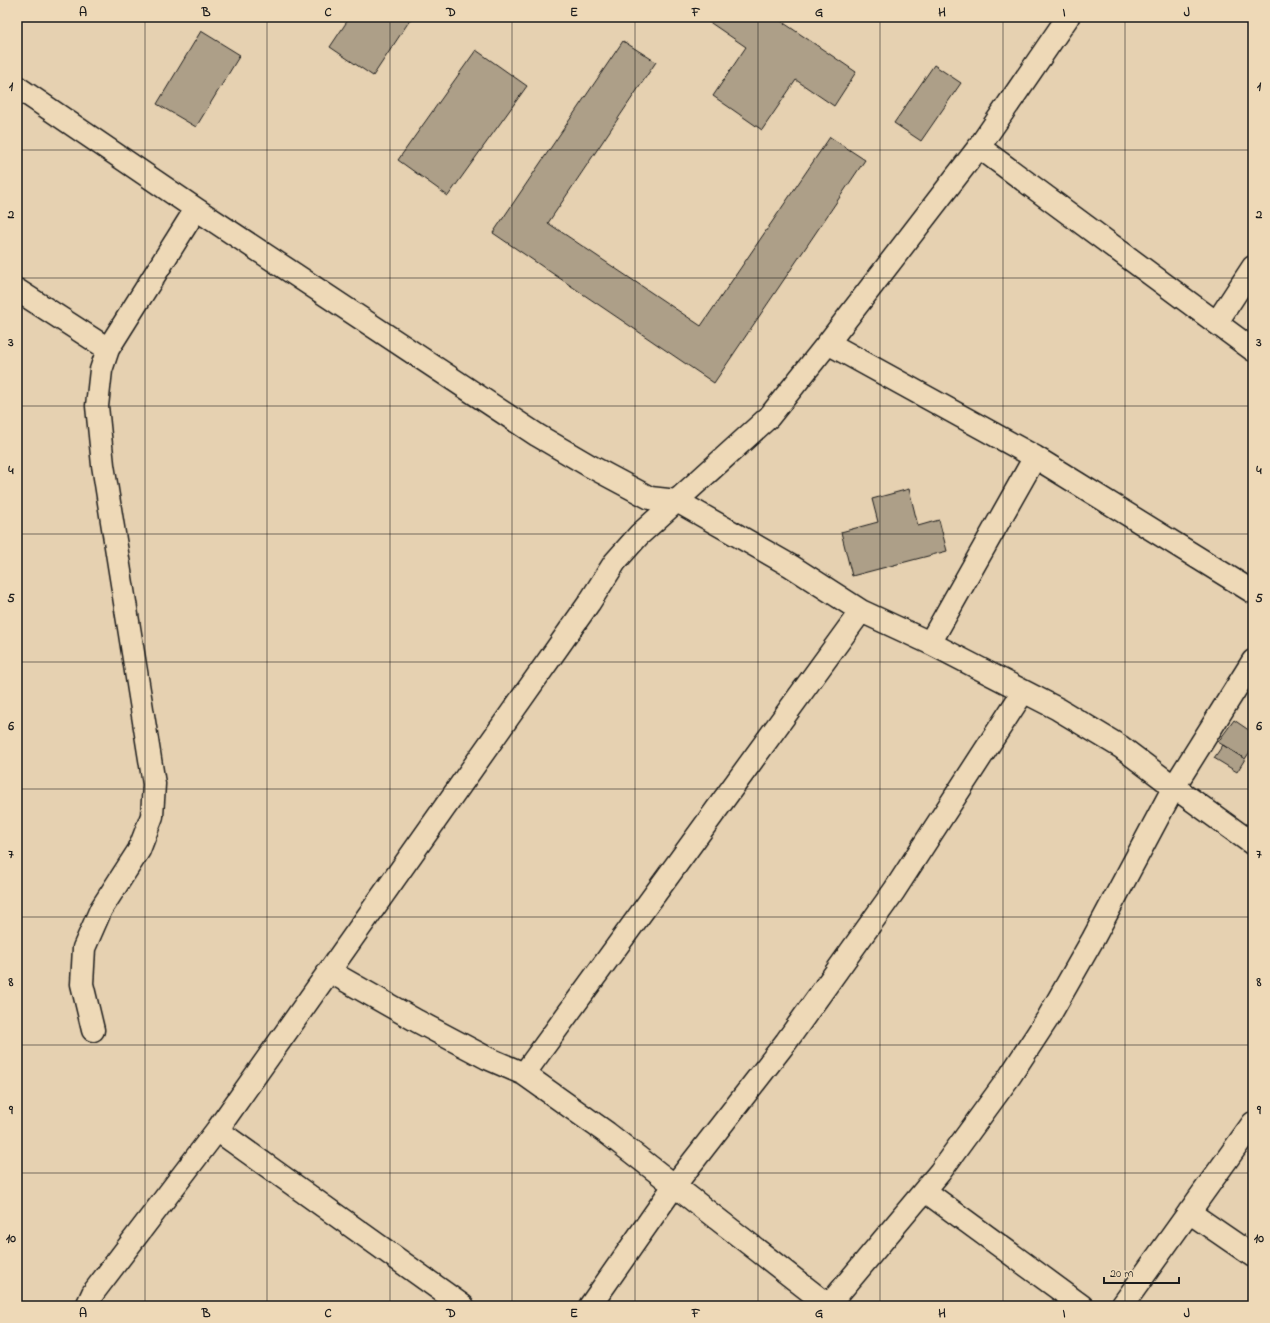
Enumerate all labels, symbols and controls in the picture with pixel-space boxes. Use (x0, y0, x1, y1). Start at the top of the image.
text: A (79, 3, 87, 22)
text: B (201, 3, 211, 22)
text: C (324, 3, 332, 22)
text: D (445, 3, 456, 22)
text: E (570, 3, 578, 22)
text: F (691, 3, 701, 22)
text: G (815, 3, 823, 22)
text: H (938, 3, 946, 22)
text: I (1062, 3, 1066, 22)
text: J (1184, 3, 1190, 22)
text: 1 (9, 77, 14, 96)
text: 1 (1257, 77, 1262, 96)
text: 2 (7, 205, 15, 224)
text: 2 (1255, 205, 1263, 224)
text: 3 (7, 333, 14, 352)
text: 3 (1255, 333, 1262, 352)
text: 4 (7, 461, 14, 480)
text: 4 (1255, 461, 1262, 480)
text: 5 (7, 589, 15, 608)
text: 5 (1255, 589, 1263, 608)
text: 6 (7, 717, 14, 736)
text: 6 (1255, 717, 1262, 736)
text: 7 (8, 845, 14, 864)
text: 7 (1256, 845, 1262, 864)
text: 8 (8, 973, 14, 992)
text: 8 (1256, 973, 1262, 992)
text: 9 (8, 1101, 14, 1120)
text: 9 (1256, 1101, 1262, 1120)
text: 10 (6, 1229, 16, 1248)
text: 10 (1254, 1229, 1264, 1248)
scale bar (1104, 1259, 1179, 1285)
text: 20 m (1110, 1265, 1133, 1283)
text: A (79, 1304, 87, 1323)
text: B (201, 1304, 211, 1323)
text: C (324, 1304, 332, 1323)
text: D (445, 1304, 456, 1323)
text: E (570, 1304, 578, 1323)
text: F (691, 1304, 701, 1323)
text: G (815, 1304, 823, 1323)
text: H (938, 1304, 946, 1323)
text: I (1062, 1304, 1066, 1323)
text: J (1184, 1304, 1190, 1323)

